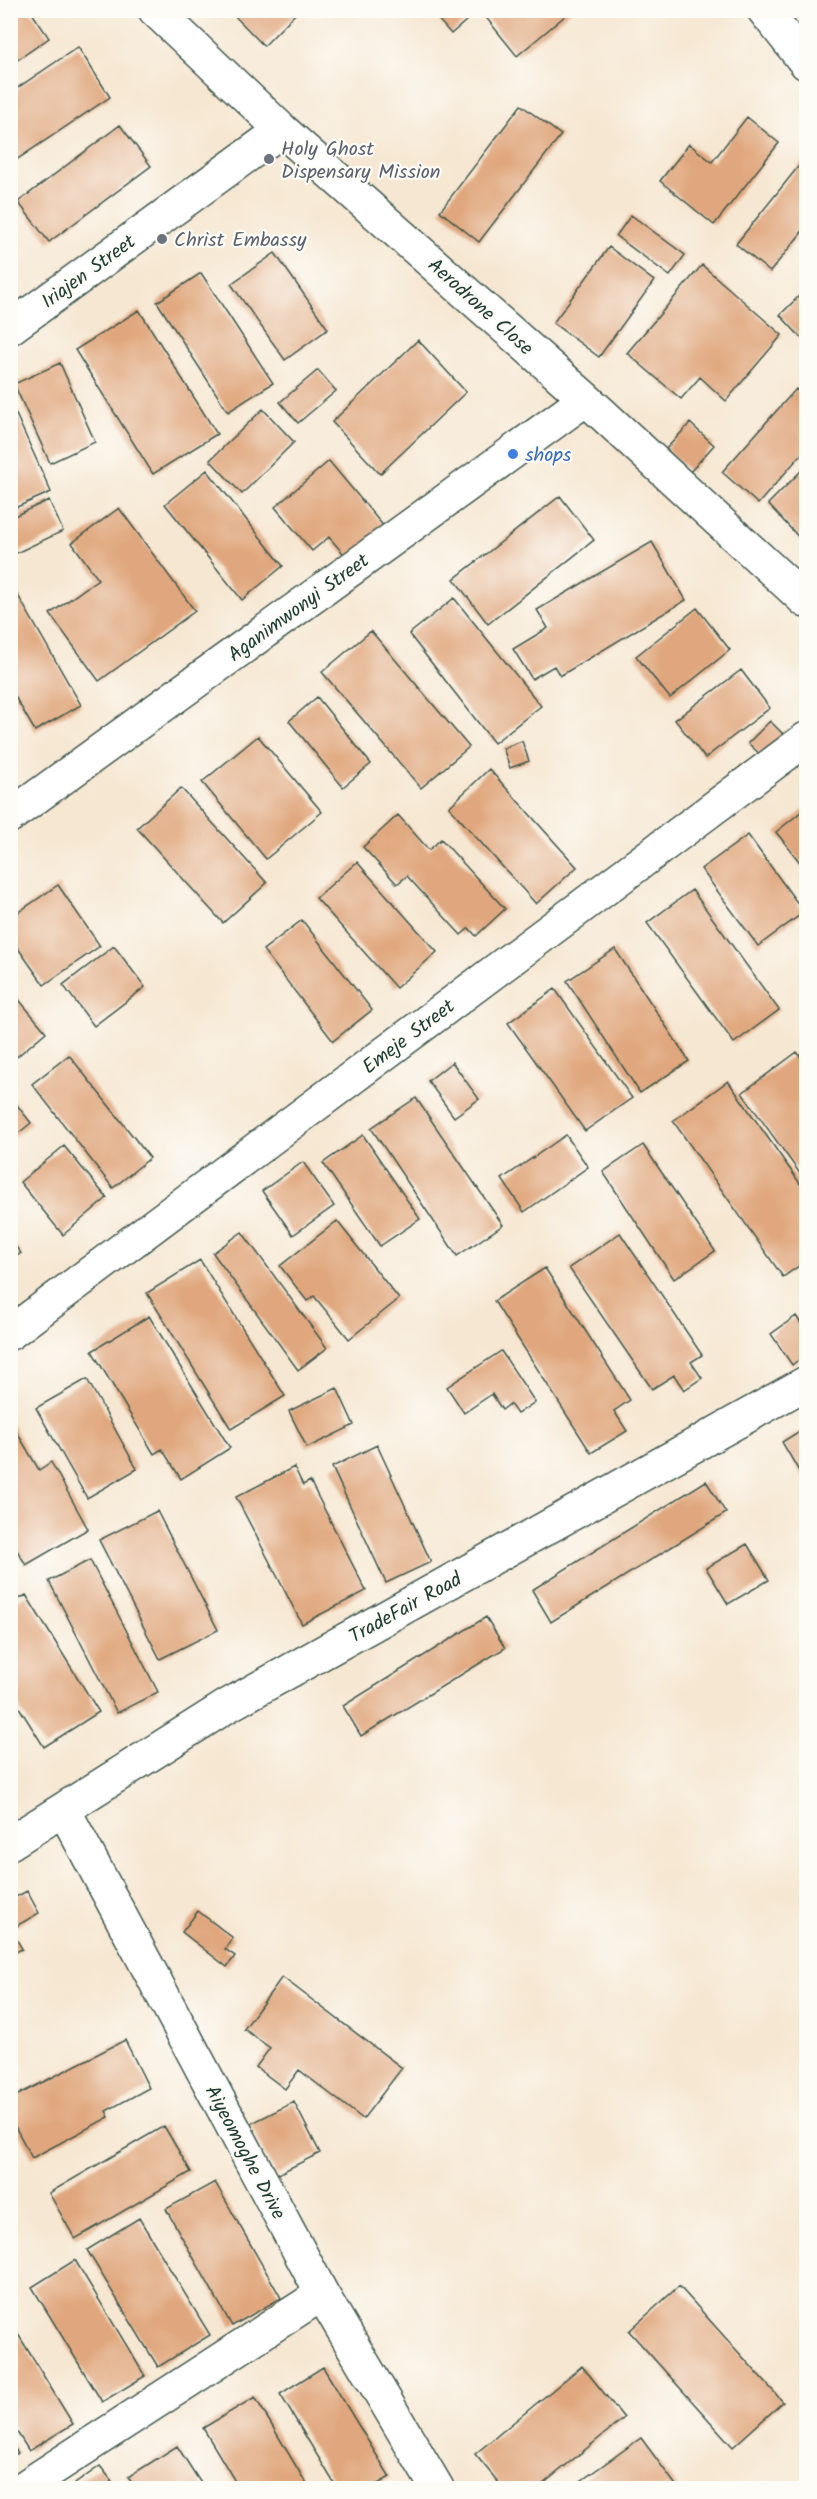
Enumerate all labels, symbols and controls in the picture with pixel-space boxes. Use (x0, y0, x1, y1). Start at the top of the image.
place label: Holy Ghost Dispensary Mission (281, 134, 440, 189)
marker: Holy Ghost Dispensary Mission (262, 152, 276, 166)
place label: Christ Embassy (174, 225, 307, 257)
street label: Iriajen Street (35, 227, 143, 318)
marker: Christ Embassy (155, 232, 169, 246)
street label: Aerodrone Close (419, 251, 540, 364)
place label: shops (525, 440, 572, 472)
marker: shops (506, 447, 520, 461)
street label: Aganimwonyi Street (222, 546, 377, 671)
street label: Emeje Street (356, 992, 463, 1083)
street label: TradeFair Road (344, 1564, 469, 1653)
street label: Aiyeomoghe Drive (195, 2080, 293, 2226)

